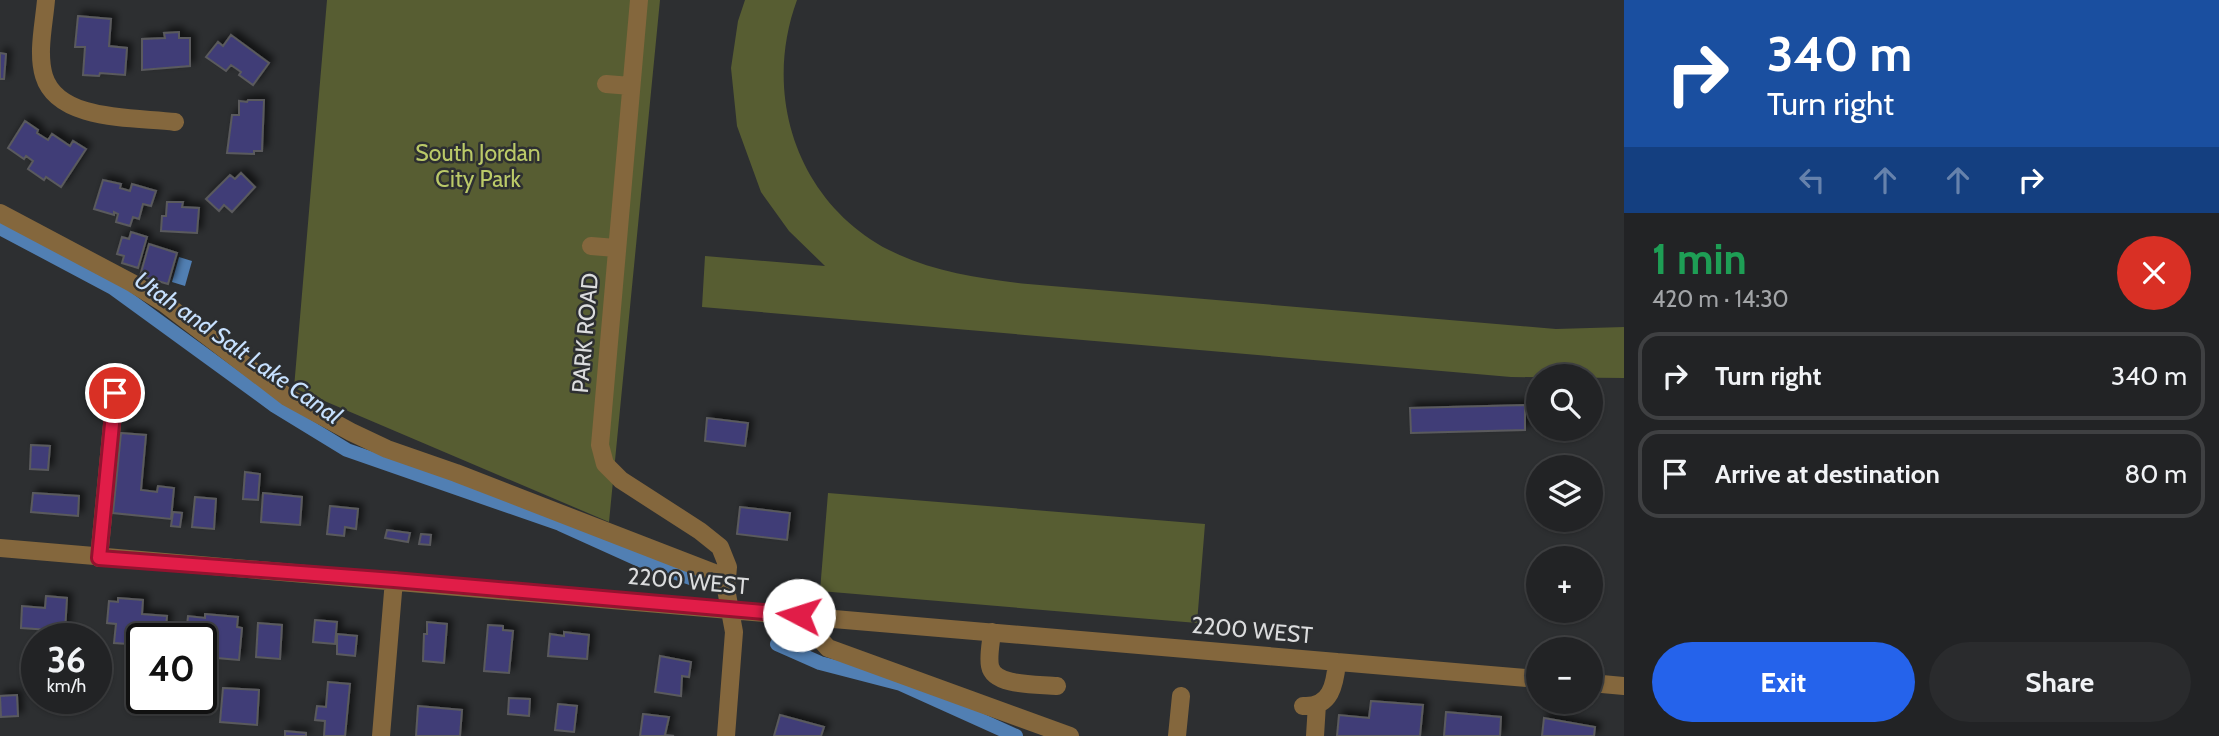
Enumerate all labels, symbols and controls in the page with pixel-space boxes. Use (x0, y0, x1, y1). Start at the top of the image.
text: 340 m (1767, 24, 1912, 83)
icon: right (1652, 28, 1743, 119)
text: Turn right (1767, 84, 1894, 123)
park label: South Jordan City Park (415, 139, 541, 193)
icon: left (1793, 161, 1831, 199)
icon: ahead (1866, 161, 1904, 199)
icon: ahead (1939, 161, 1977, 199)
icon: right (2012, 161, 2050, 199)
text: 1 min (1652, 233, 1747, 285)
button: close (2117, 236, 2191, 310)
water label: Utah and Salt Lake Canal (129, 265, 348, 430)
street label: PARK ROAD (566, 272, 604, 394)
text: 420 m · 14:30 (1652, 285, 1789, 313)
icon: right (1656, 357, 1694, 395)
text: Turn right (1715, 360, 1821, 392)
text: 340 m (2111, 360, 2187, 392)
pin (85, 363, 145, 423)
map controls (1526, 364, 1603, 714)
button: search (1526, 364, 1603, 441)
icon: arrive (96, 374, 134, 412)
button: layers (1526, 455, 1603, 532)
icon: arrive (1656, 455, 1694, 493)
text: Arrive at destination (1715, 458, 1940, 490)
text: 80 m (2124, 458, 2187, 490)
button: + (1526, 546, 1603, 623)
street label: 2200 WEST (626, 562, 750, 600)
position arrow (762, 578, 836, 652)
street label: 2200 WEST (1190, 611, 1314, 649)
speed limit sign: 40 (126, 623, 217, 714)
button: − (1526, 637, 1603, 714)
text: 36 (47, 638, 86, 681)
button: Exit (1652, 642, 1915, 722)
button: Share (1929, 642, 2191, 722)
text: km/h (47, 675, 86, 697)

